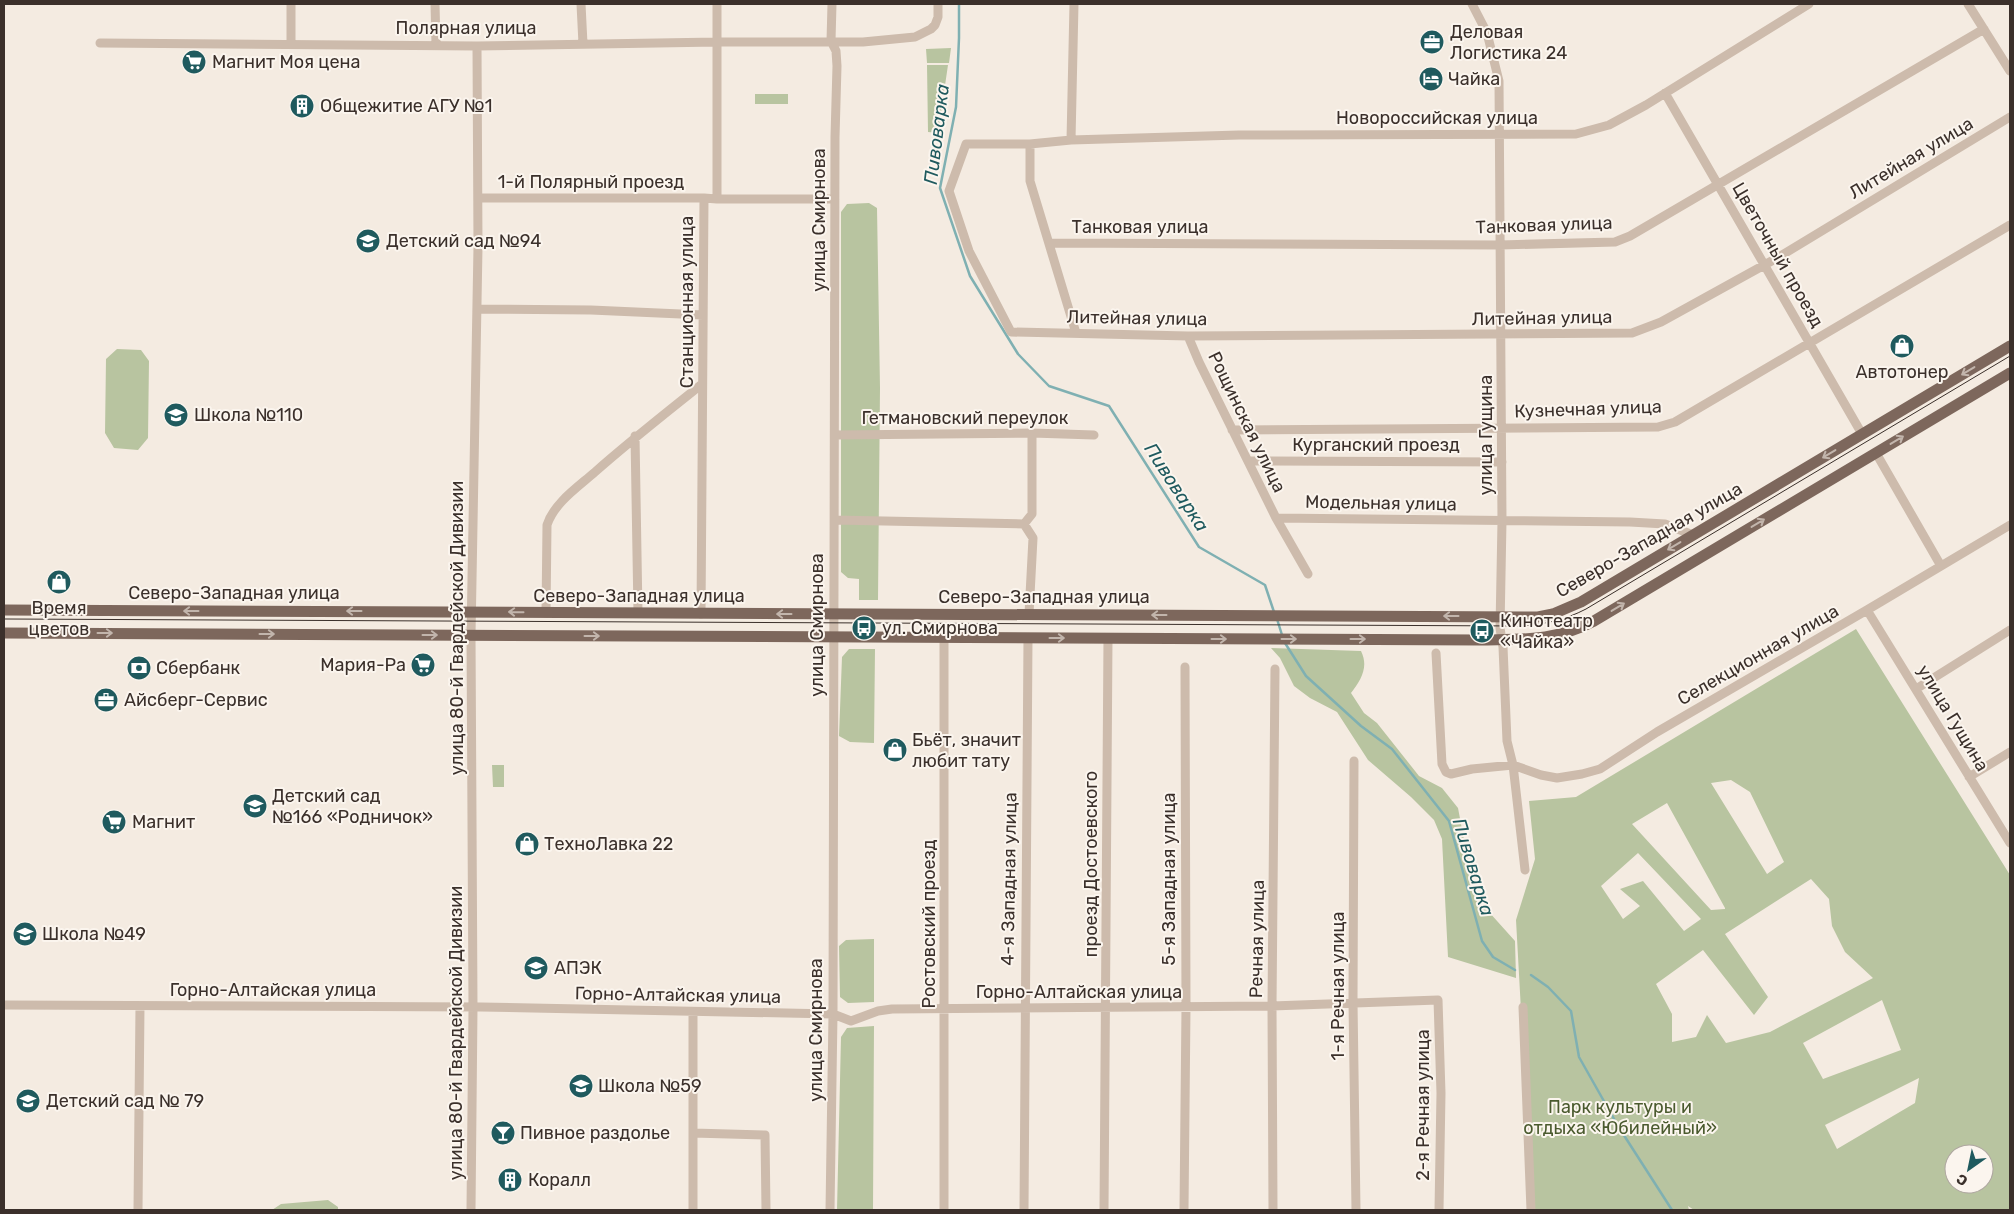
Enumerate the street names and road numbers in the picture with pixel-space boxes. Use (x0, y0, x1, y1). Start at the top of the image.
street label: Полярная улица (396, 17, 536, 39)
street label: Новороссийская улица (1336, 107, 1538, 129)
street label: Литейная улица (1845, 112, 1977, 204)
street label: улица Смирнова (808, 148, 830, 292)
street label: 1-й Полярный проезд (498, 171, 685, 193)
street label: Цветочный проезд (1728, 179, 1829, 332)
street label: Танковая улица (1475, 212, 1613, 238)
street label: Станционная улица (676, 216, 698, 388)
street label: Танковая улица (1072, 216, 1208, 238)
street label: Литейная улица (1066, 306, 1208, 330)
street label: Литейная улица (1471, 306, 1613, 330)
street label: Рощинская улица (1203, 348, 1291, 496)
street label: улица Гущина (1475, 375, 1497, 495)
street label: Кузнечная улица (1514, 395, 1662, 423)
street label: Гетмановский переулок (862, 407, 1069, 429)
street label: Курганский проезд (1292, 434, 1460, 456)
street label: Северо-Западная улица (1552, 478, 1746, 602)
street label: улица 80-й Гвардейской Дивизии (446, 481, 468, 775)
street label: Модельная улица (1305, 491, 1457, 515)
street label: улица Смирнова (806, 553, 828, 697)
street label: Северо-Западная улица (128, 582, 340, 604)
street label: Северо-Западная улица (533, 585, 745, 607)
street label: Северо-Западная улица (938, 586, 1150, 608)
street label: Селекционная улица (1674, 600, 1842, 710)
street label: улица Гущина (1913, 661, 1993, 775)
street label: проезд Достоевского (1080, 771, 1102, 957)
street label: 4-я Западная улица (996, 792, 1022, 966)
street label: 5-я Западная улица (1158, 792, 1180, 966)
street label: Ростовский проезд (918, 839, 940, 1009)
street label: Речная улица (1245, 880, 1269, 998)
street label: улица 80-й Гвардейской Дивизии (445, 886, 467, 1180)
street label: 1-я Речная улица (1327, 911, 1349, 1061)
street label: улица Смирнова (805, 958, 827, 1102)
street label: Горно-Алтайская улица (170, 979, 376, 1001)
street label: Горно-Алтайская улица (976, 981, 1182, 1003)
street label: Горно-Алтайская улица (575, 982, 781, 1008)
street label: 2-я Речная улица (1412, 1029, 1434, 1181)

